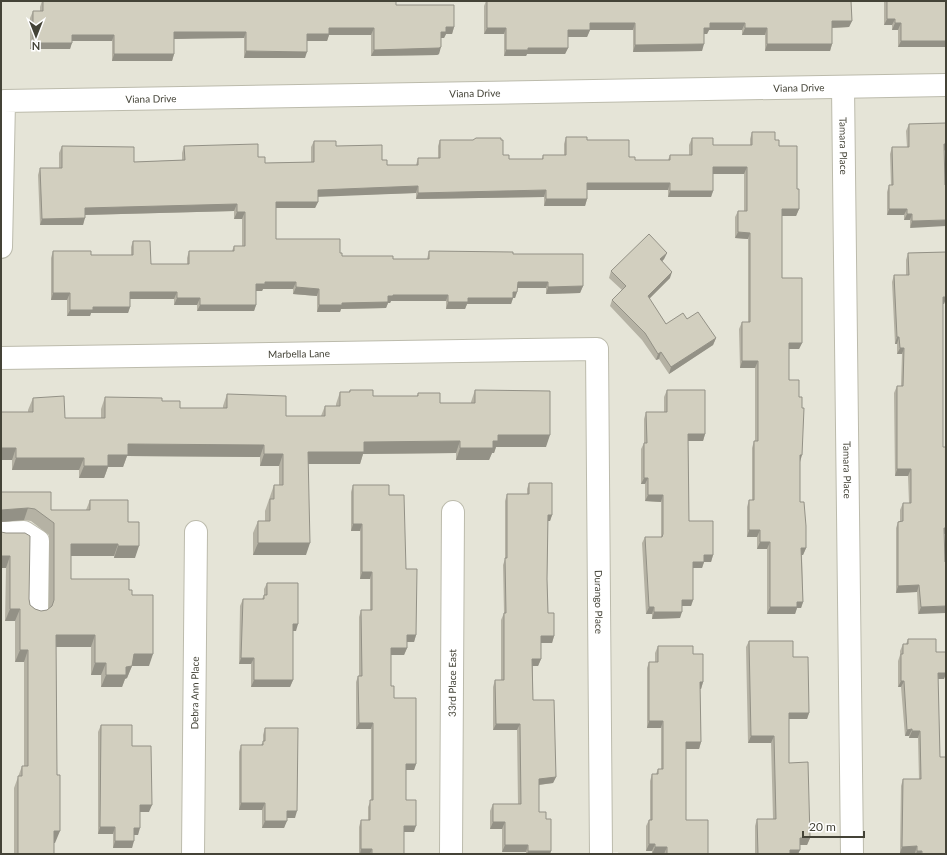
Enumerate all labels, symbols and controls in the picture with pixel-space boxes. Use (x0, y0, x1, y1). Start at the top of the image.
north arrow (16, 16, 56, 56)
text: N (32, 40, 40, 53)
street label: Viana Drive (773, 81, 825, 94)
street label: Viana Drive (449, 87, 501, 99)
street label: Viana Drive (125, 92, 177, 105)
street label: Tamara Place (837, 117, 850, 175)
street label: Marbella Lane (268, 347, 330, 360)
street label: Tamara Place (841, 441, 854, 499)
street label: Durango Place (593, 570, 605, 634)
street label: 33rd Place East (446, 649, 458, 717)
street label: Debra Ann Place (188, 656, 201, 730)
scale bar (803, 813, 864, 839)
text: 20 m (809, 819, 836, 834)

